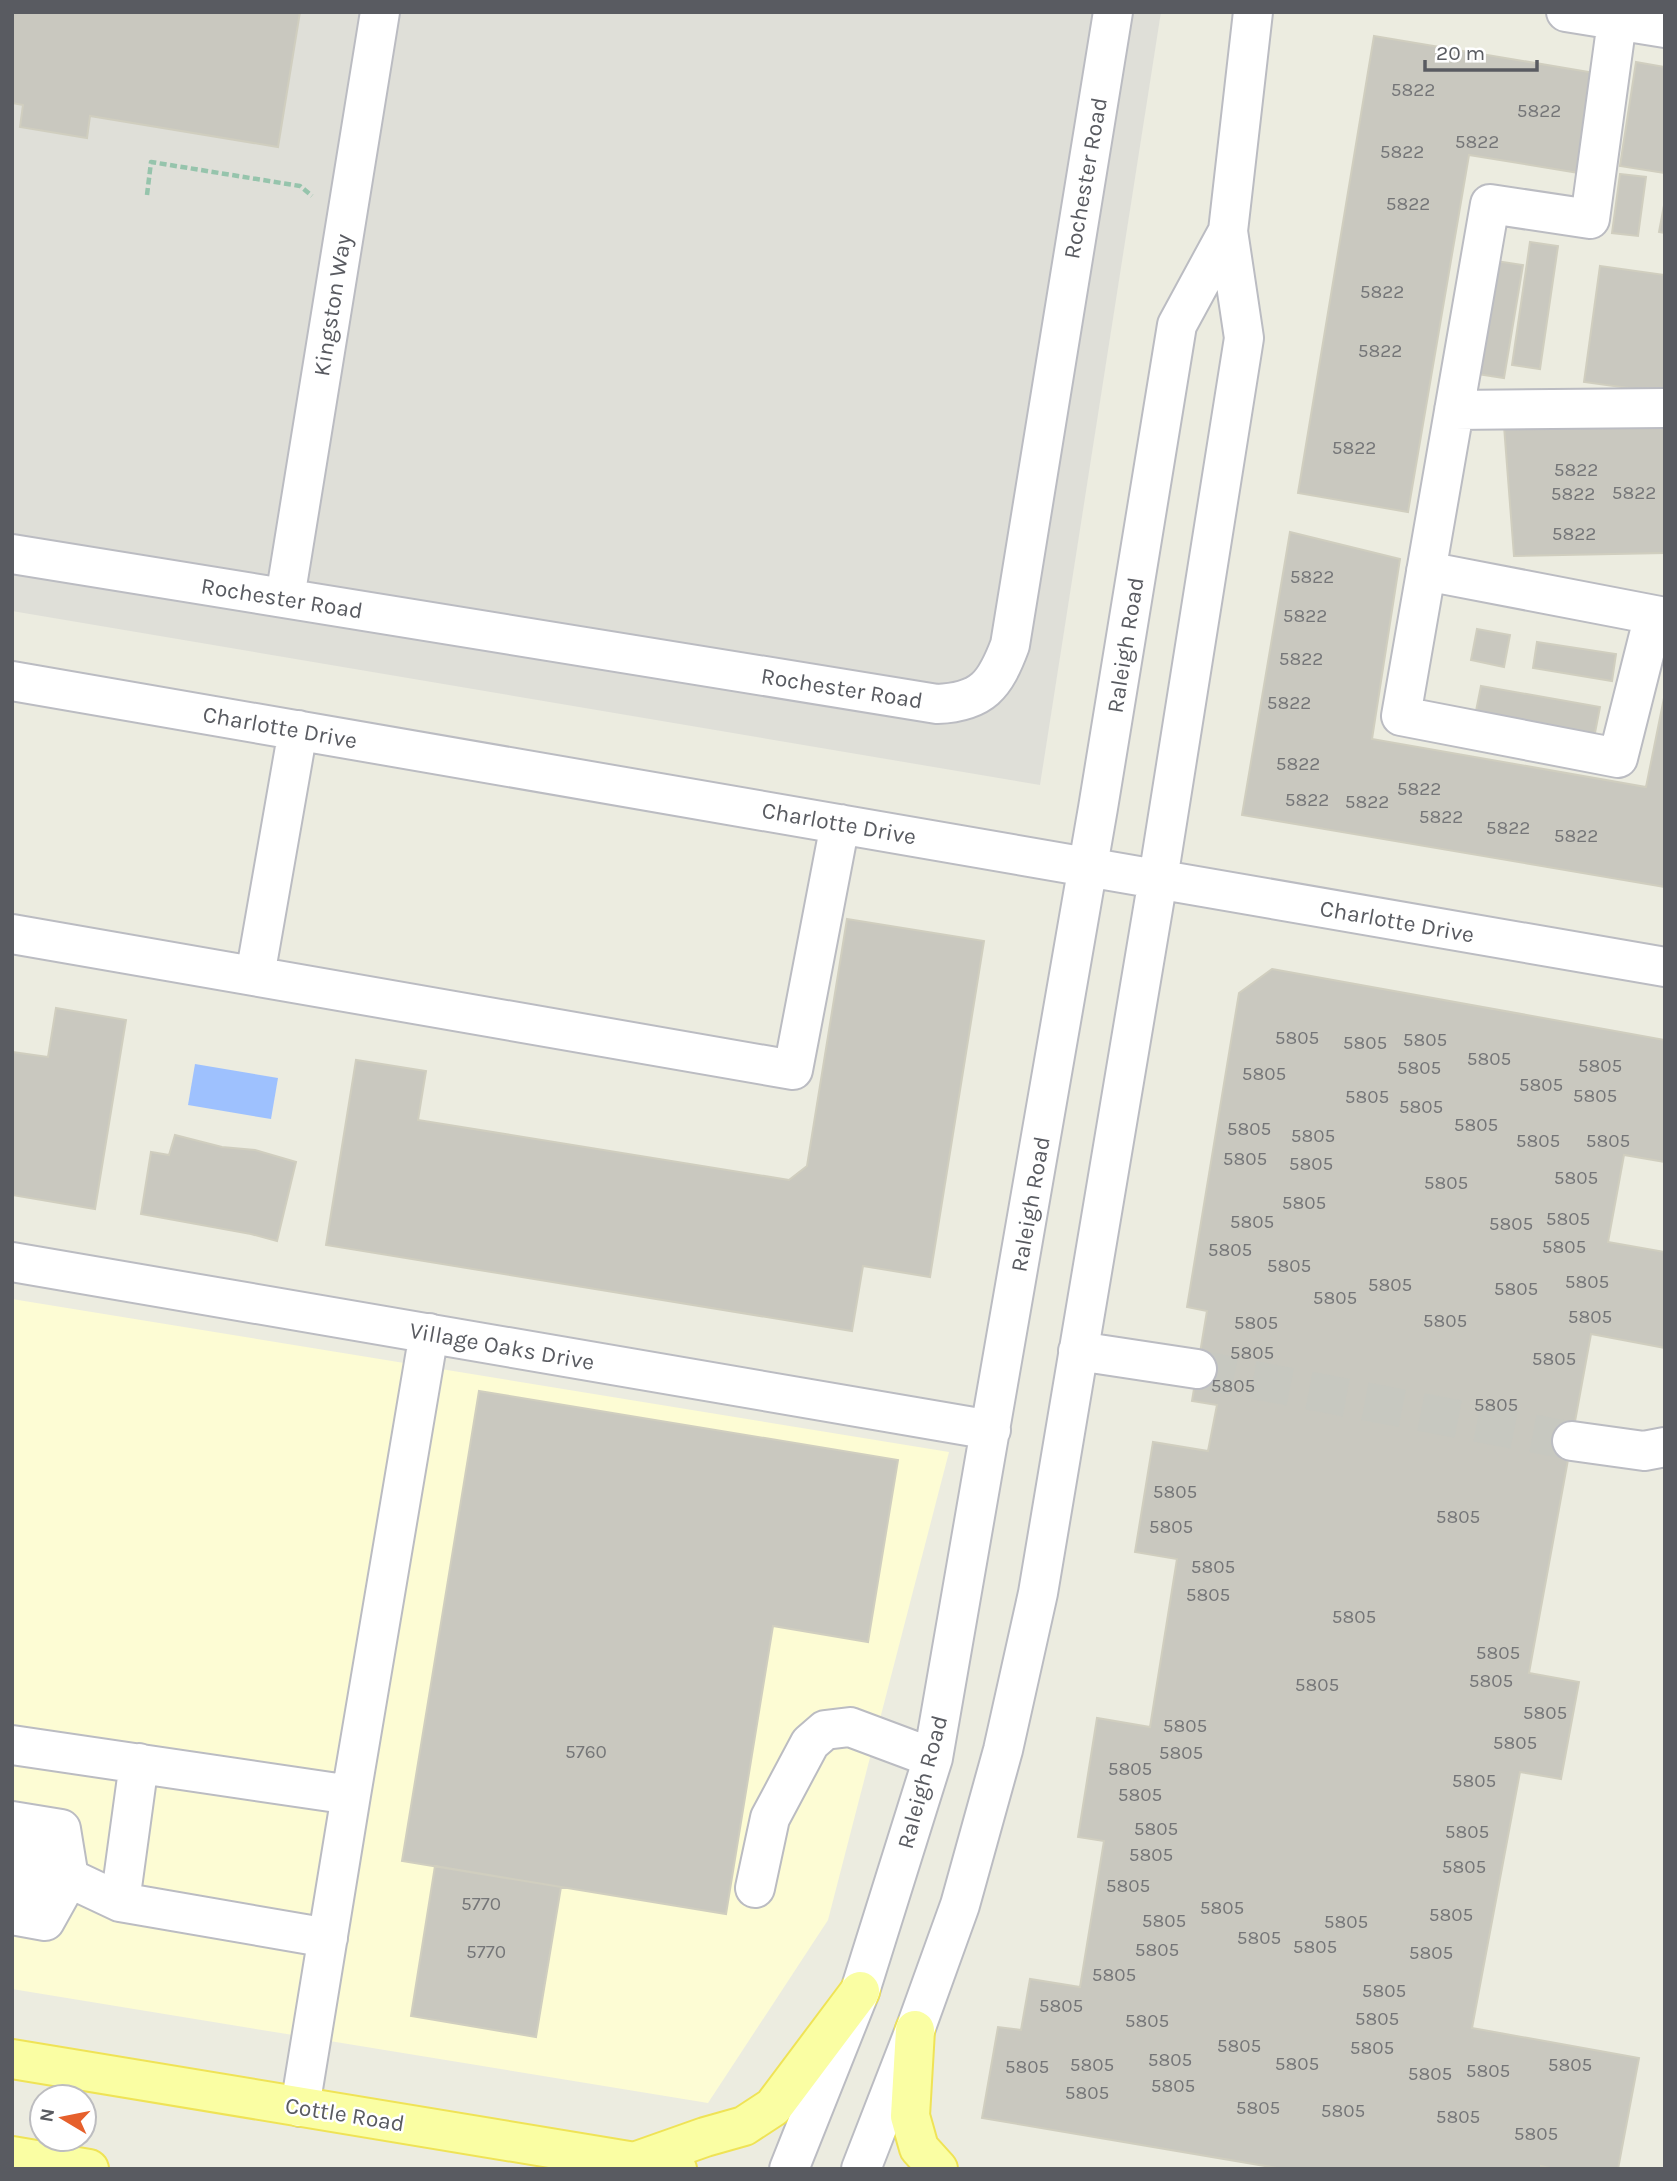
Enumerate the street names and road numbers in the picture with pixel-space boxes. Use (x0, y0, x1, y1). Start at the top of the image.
street label: Rochester Road (1058, 95, 1113, 261)
street label: Kingston Way (308, 232, 357, 378)
street label: Rochester Road (199, 572, 365, 625)
street label: Raleigh Road (1101, 575, 1150, 715)
street label: Rochester Road (759, 662, 925, 715)
street label: Charlotte Drive (201, 701, 359, 754)
street label: Charlotte Drive (760, 797, 918, 850)
street label: Charlotte Drive (1318, 895, 1476, 948)
street label: Raleigh Road (1005, 1134, 1056, 1274)
street label: Village Oaks Drive (407, 1317, 596, 1376)
street label: Raleigh Road (892, 1712, 953, 1852)
street label: Cottle Road (283, 2092, 407, 2137)

